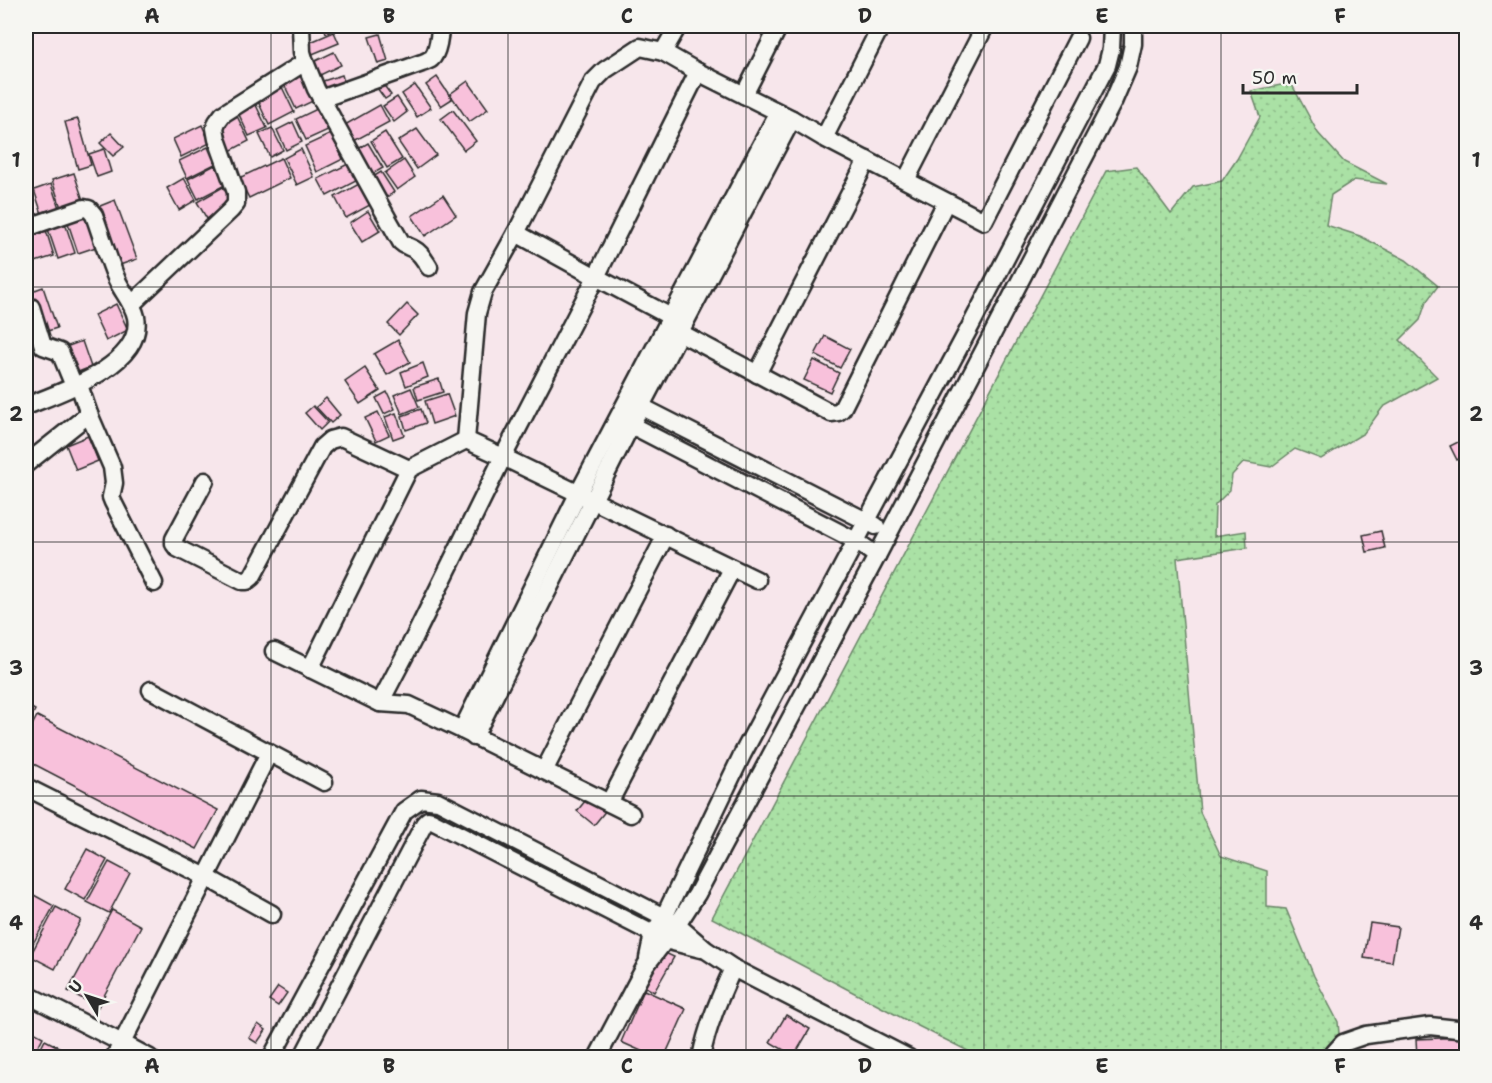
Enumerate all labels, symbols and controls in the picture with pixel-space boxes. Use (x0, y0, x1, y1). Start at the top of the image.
text: A (144, 3, 160, 29)
text: B (383, 3, 395, 29)
text: C (621, 3, 633, 29)
text: D (858, 3, 872, 29)
text: E (1095, 3, 1109, 29)
text: F (1334, 3, 1346, 29)
scale bar (1243, 57, 1357, 95)
text: 50 m (1252, 66, 1297, 90)
text: 1 (11, 147, 21, 173)
text: 1 (1471, 147, 1481, 173)
text: 2 (9, 401, 23, 427)
text: 2 (1469, 401, 1483, 427)
text: 3 (9, 655, 23, 681)
text: 3 (1469, 655, 1483, 681)
text: 4 (9, 910, 23, 936)
text: 4 (1469, 910, 1483, 936)
north arrow (57, 966, 117, 1026)
text: U (64, 976, 87, 998)
text: A (144, 1053, 160, 1079)
text: B (383, 1053, 395, 1079)
text: C (621, 1053, 633, 1079)
text: D (858, 1053, 872, 1079)
text: E (1095, 1053, 1109, 1079)
text: F (1334, 1053, 1346, 1079)

